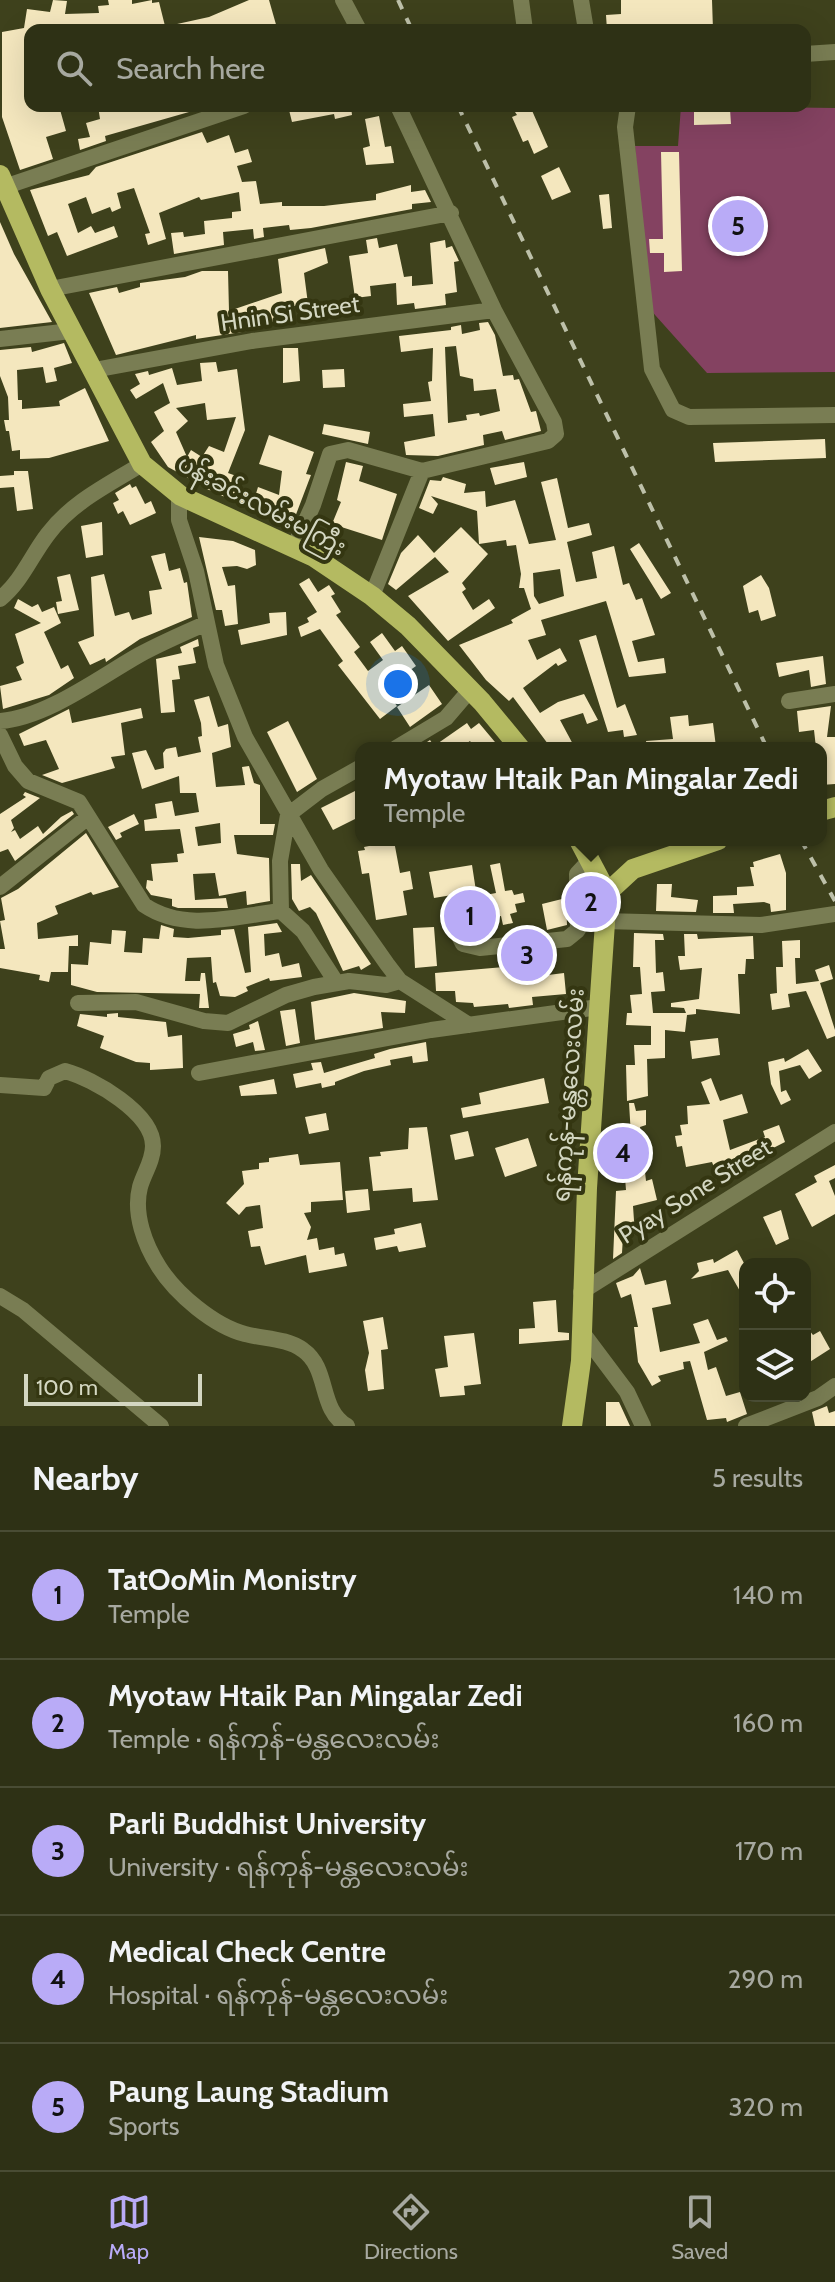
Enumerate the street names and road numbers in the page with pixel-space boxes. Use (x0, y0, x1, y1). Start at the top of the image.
street label: Hnin Si Street (219, 289, 361, 337)
street label: ပန်းခင်းလမ်းမကြီး (170, 447, 352, 566)
street label: ရန်ကုန်-မန္တလေးလမ်း (545, 987, 595, 1203)
street label: Pyay Sone Street (613, 1133, 777, 1249)

